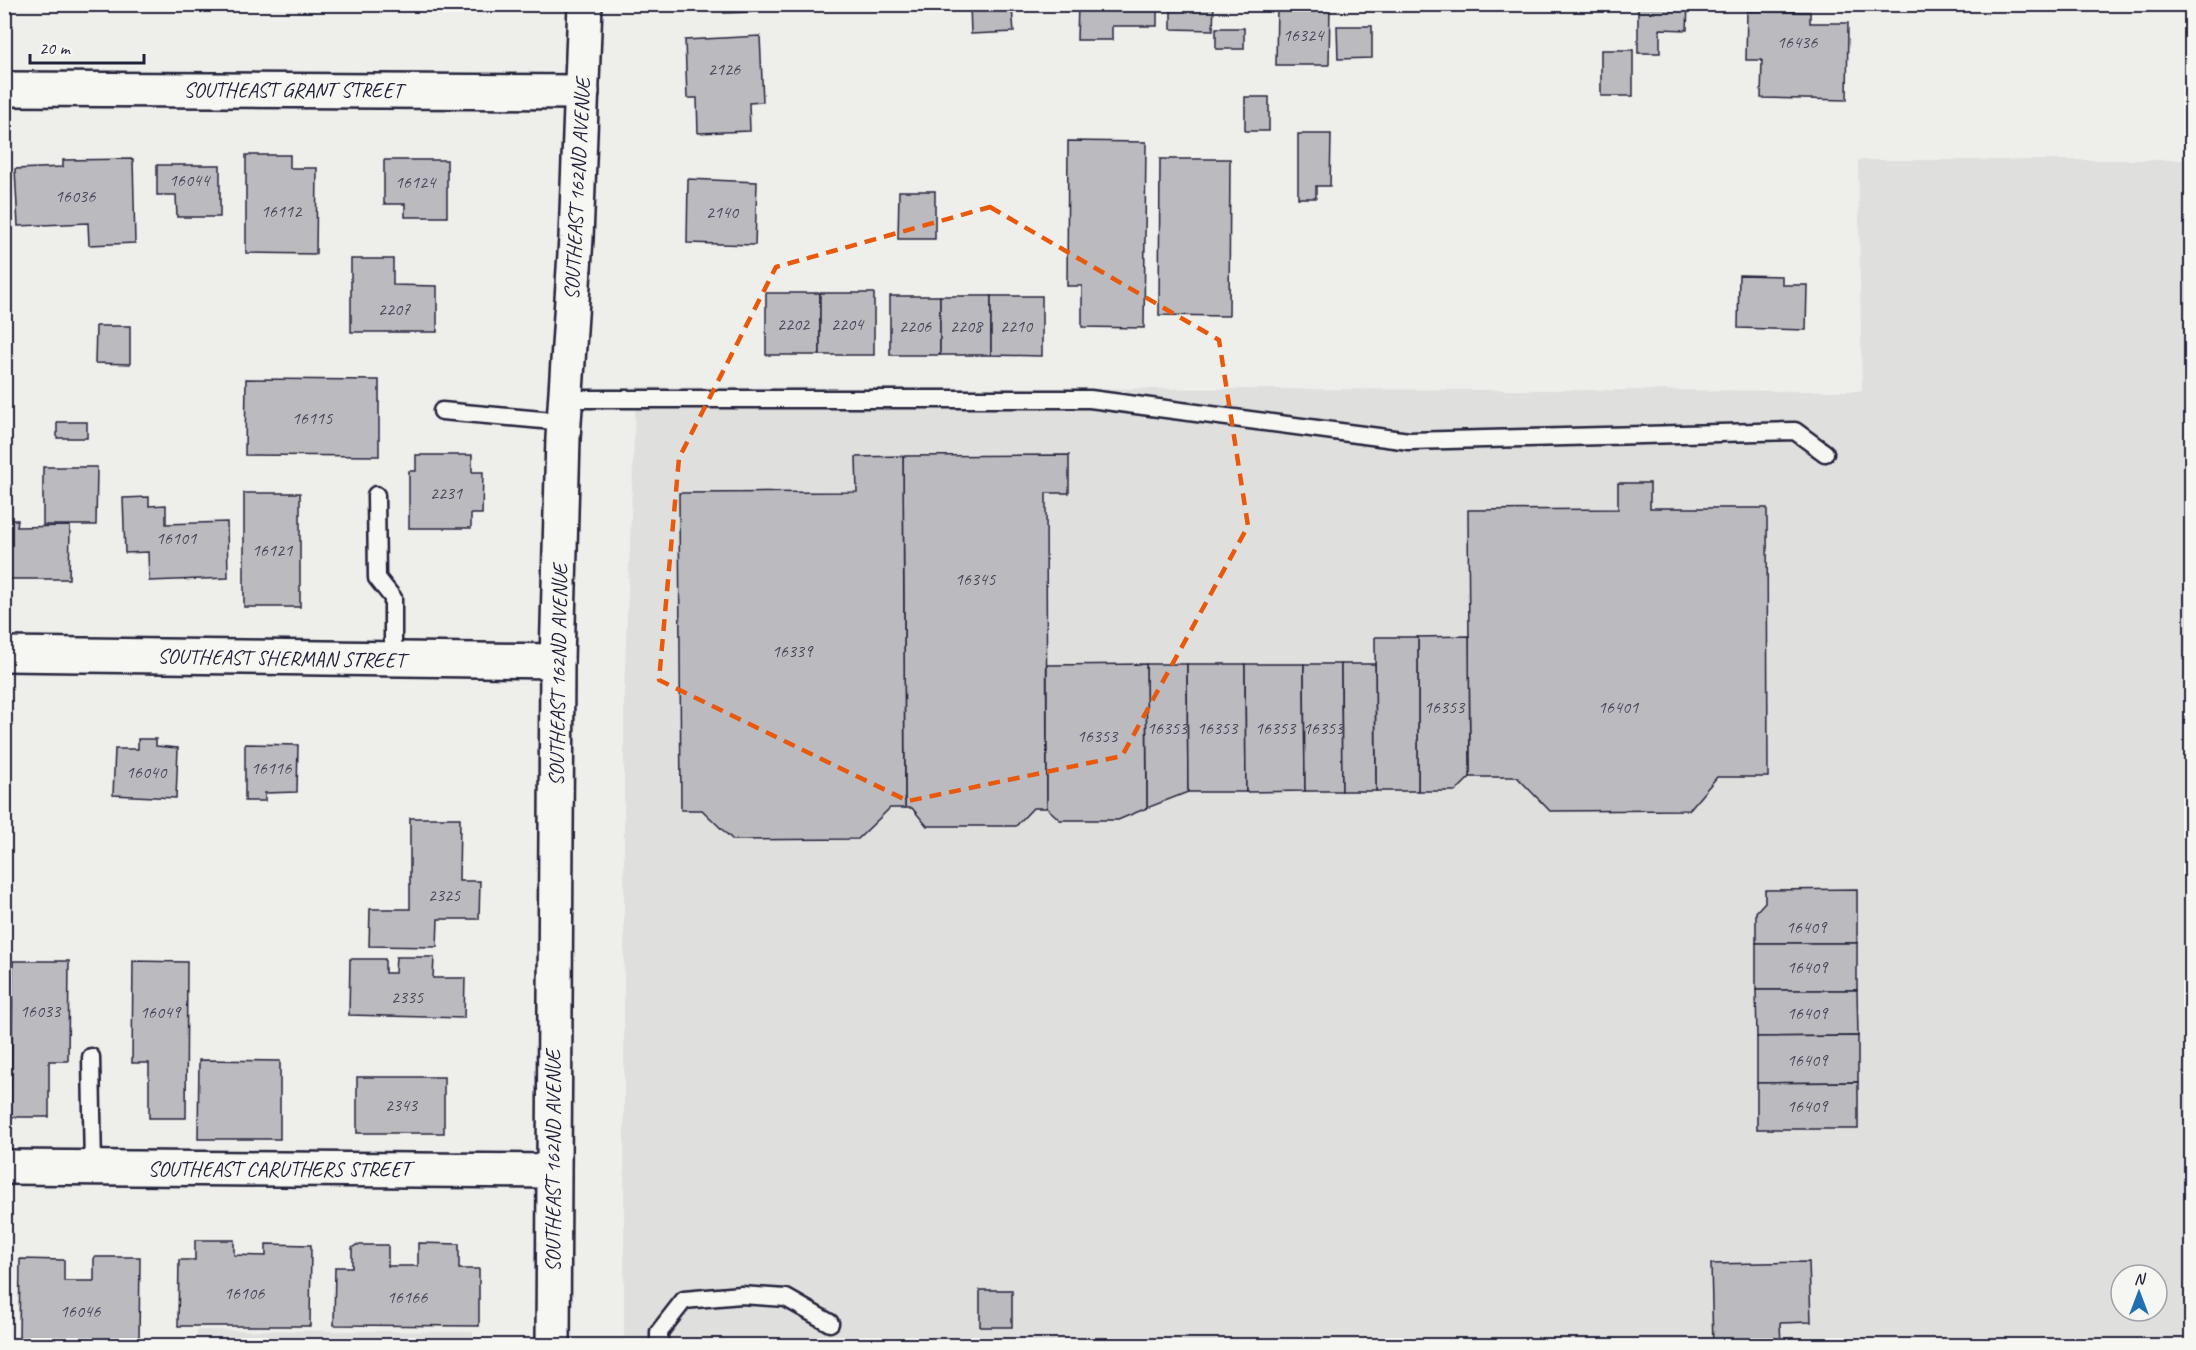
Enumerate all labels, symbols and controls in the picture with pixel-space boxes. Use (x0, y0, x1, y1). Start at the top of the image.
house number: 16324 (1283, 24, 1325, 46)
scale bar (30, 27, 144, 65)
house number: 16436 (1777, 31, 1818, 53)
text: 20 m (39, 37, 72, 59)
house number: 2126 (708, 58, 741, 80)
street label: SOUTHEAST 162ND AVENUE (558, 75, 596, 301)
street label: SOUTHEAST GRANT STREET (183, 77, 407, 103)
house number: 16044 (169, 169, 211, 191)
house number: 16124 (395, 171, 437, 193)
house number: 16036 (55, 185, 96, 207)
house number: 16112 (261, 200, 303, 222)
house number: 2140 (706, 201, 740, 223)
house number: 2207 (378, 298, 411, 320)
house number: 2202 (777, 313, 811, 335)
house number: 2204 (831, 313, 865, 335)
house number: 2206 (899, 315, 932, 337)
house number: 2208 (950, 315, 984, 337)
house number: 2210 (1000, 315, 1034, 337)
house number: 16115 (292, 407, 333, 429)
house number: 2231 (430, 482, 463, 504)
house number: 16101 (156, 527, 197, 549)
house number: 16121 (252, 539, 293, 561)
street label: SOUTHEAST 162ND AVENUE (543, 561, 573, 786)
house number: 16345 (955, 568, 996, 590)
house number: 16339 (772, 640, 814, 662)
street label: SOUTHEAST SHERMAN STREET (157, 643, 410, 673)
house number: 16353 (1424, 696, 1466, 718)
house number: 16401 (1598, 696, 1639, 718)
house number: 16353 (1147, 717, 1189, 739)
house number: 16353 (1197, 717, 1239, 739)
house number: 16353 (1255, 717, 1297, 739)
house number: 16353 (1303, 717, 1345, 739)
house number: 16353 (1077, 725, 1119, 747)
house number: 16116 (251, 757, 292, 779)
house number: 16040 (126, 761, 168, 783)
house number: 2325 (428, 884, 461, 906)
house number: 16409 (1786, 916, 1828, 938)
house number: 16409 (1787, 956, 1829, 978)
house number: 2335 (391, 986, 424, 1008)
house number: 16033 (20, 1000, 62, 1022)
house number: 16049 (140, 1001, 182, 1023)
house number: 16409 (1787, 1002, 1829, 1024)
street label: SOUTHEAST 162ND AVENUE (540, 1047, 566, 1272)
house number: 16409 (1787, 1049, 1829, 1071)
house number: 2343 (385, 1094, 419, 1116)
house number: 16409 (1787, 1095, 1829, 1117)
street label: SOUTHEAST CARUTHERS STREET (148, 1156, 416, 1182)
north arrow (2109, 1263, 2169, 1323)
text: N (2134, 1269, 2147, 1289)
house number: 16106 (224, 1282, 265, 1304)
house number: 16166 (387, 1286, 428, 1308)
house number: 16046 (60, 1300, 101, 1322)

